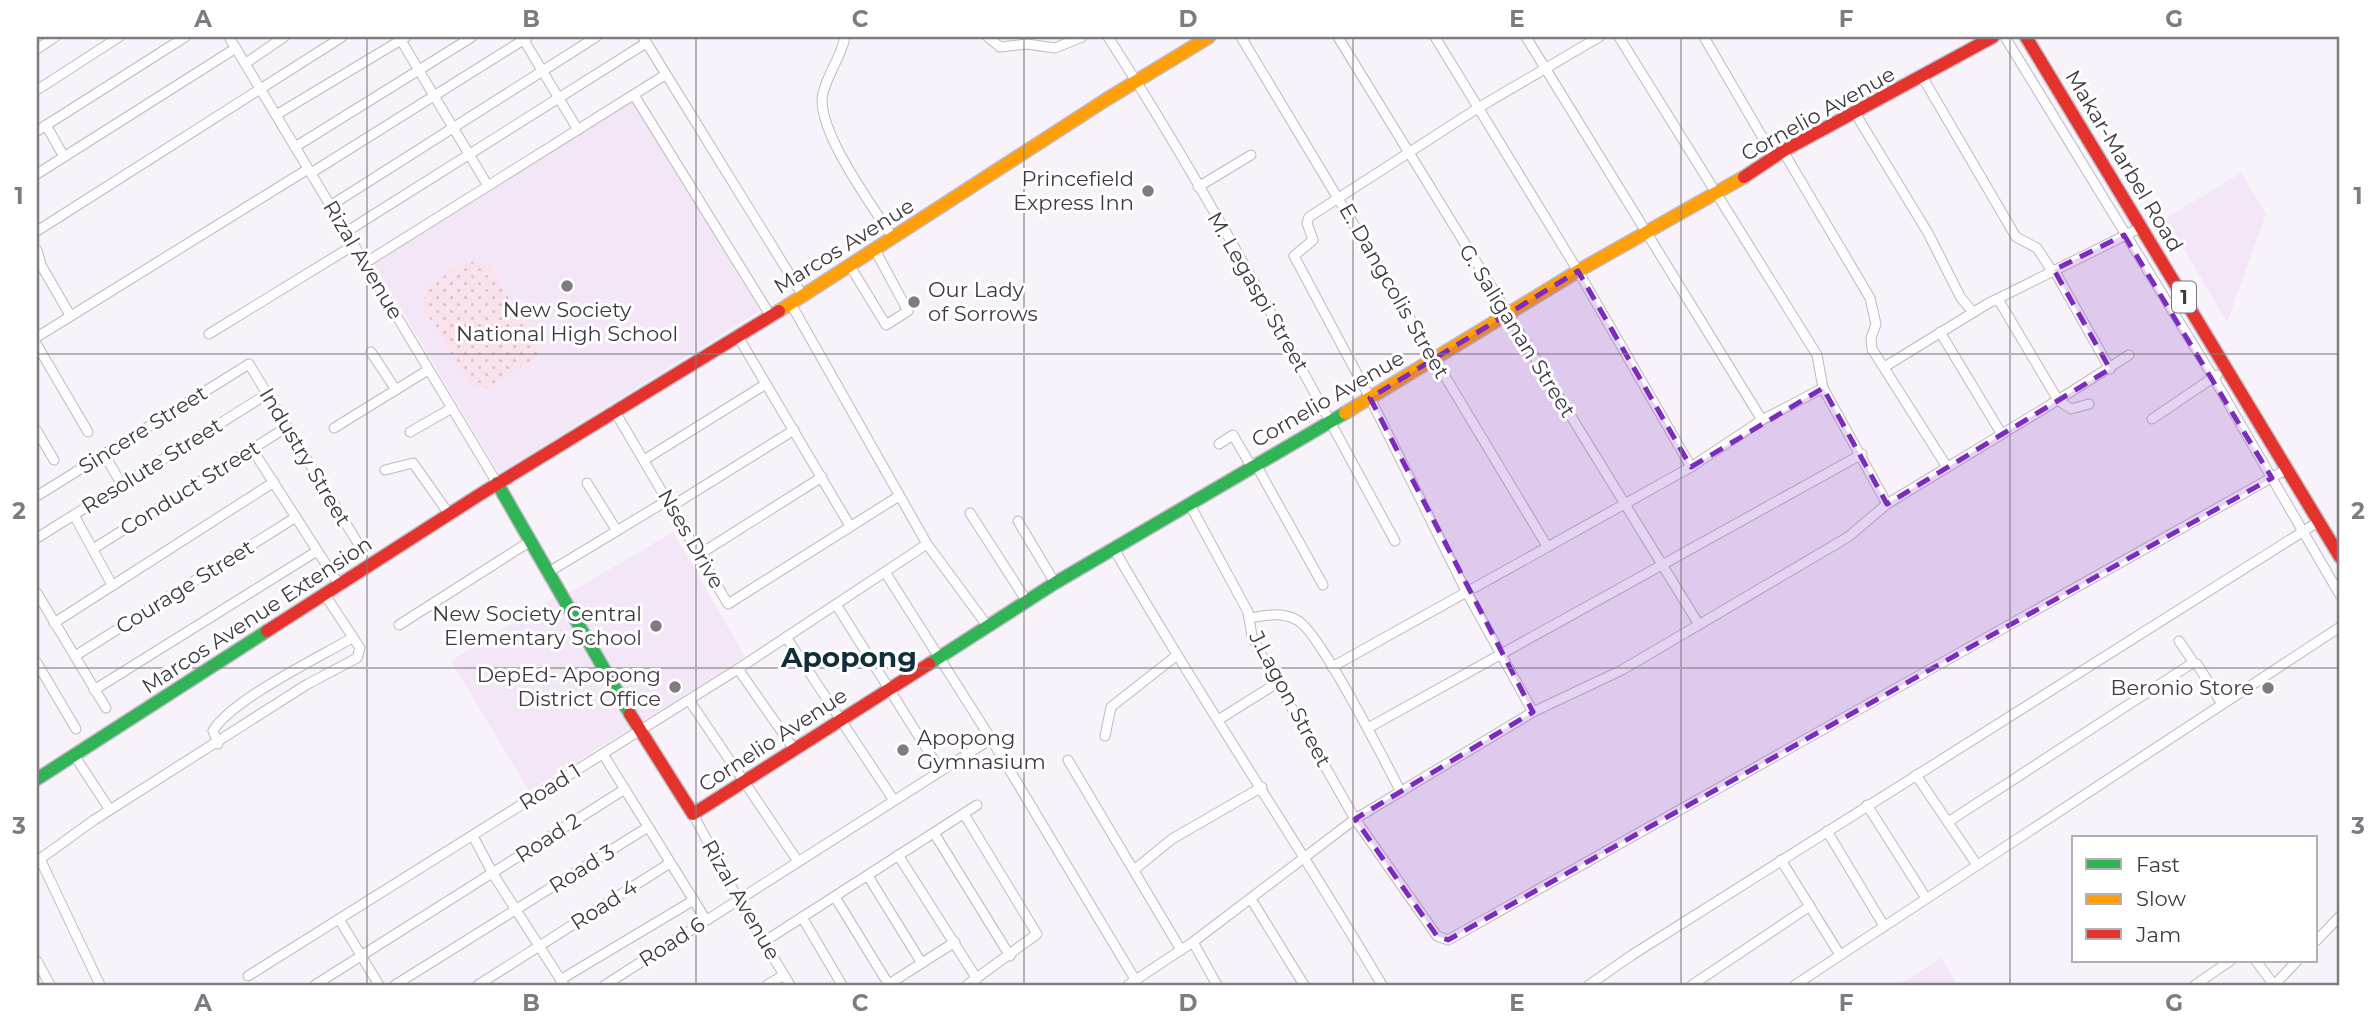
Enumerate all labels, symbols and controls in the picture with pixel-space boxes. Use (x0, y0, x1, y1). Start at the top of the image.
text: A (193, 5, 212, 33)
text: B (522, 5, 540, 33)
text: C (852, 5, 869, 33)
text: D (1179, 5, 1198, 33)
text: E (1509, 5, 1525, 33)
text: F (1839, 5, 1854, 33)
text: G (2165, 5, 2183, 33)
street label: Cornelio Avenue (1737, 61, 1899, 166)
street label: Makar-Marbel Road (2060, 66, 2188, 256)
place label: Princefield Express Inn (1013, 166, 1134, 215)
text: 1 (14, 182, 24, 210)
text: 1 (2353, 182, 2363, 210)
marker: Princefield Express Inn (1140, 183, 1156, 199)
street label: Marcos Avenue (769, 192, 918, 299)
street label: Rizal Avenue (318, 196, 409, 324)
street label: E. Dangcolis Street (1334, 199, 1455, 383)
street label: M. Legaspi Street (1202, 207, 1314, 376)
street label: G. Saliganan Street (1454, 239, 1581, 422)
place label: Our Lady of Sorrows (928, 277, 1038, 326)
marker: New Society National High School (559, 278, 575, 294)
road number: 1 (2172, 282, 2196, 312)
marker: Our Lady of Sorrows (906, 294, 922, 310)
place label: New Society National High School (456, 297, 678, 346)
street label: Cornelio Avenue (1247, 345, 1408, 452)
street label: Sincere Street (74, 380, 212, 479)
street label: Industry Street (254, 383, 356, 530)
street label: Resolute Street (77, 412, 227, 519)
street label: Conduct Street (115, 435, 264, 540)
street label: Nses Drive (653, 485, 730, 593)
text: 2 (12, 497, 26, 525)
text: 2 (2351, 497, 2365, 525)
street label: Marcos Avenue Extension (137, 531, 376, 698)
street label: Courage Street (111, 534, 258, 639)
place label: New Society Central Elementary School (432, 601, 642, 650)
marker: New Society Central Elementary School (648, 618, 664, 634)
street label: J.Lagon Street (1244, 626, 1337, 771)
district label: Apopong (780, 640, 917, 674)
place label: DepEd- Apopong District Office (477, 662, 661, 711)
place label: Beronio Store (2111, 675, 2254, 700)
marker: DepEd- Apopong District Office (667, 679, 683, 695)
marker: Beronio Store (2260, 680, 2276, 696)
street label: Cornelio Avenue (694, 682, 852, 797)
place label: Apopong Gymnasium (917, 725, 1046, 774)
marker: Apopong Gymnasium (895, 742, 911, 758)
street label: Road 1 (514, 758, 585, 815)
street label: Road 2 (511, 807, 585, 868)
text: 3 (11, 812, 26, 840)
text: 3 (2350, 812, 2365, 840)
street label: Rizal Avenue (697, 835, 786, 964)
legend (2072, 836, 2318, 962)
street label: Road 3 (544, 839, 619, 898)
text: Fast (2136, 852, 2180, 877)
street label: Road 4 (566, 874, 642, 935)
text: Slow (2136, 886, 2186, 911)
street label: Road 6 (634, 911, 709, 972)
text: Jam (2135, 922, 2181, 947)
text: A (193, 989, 212, 1017)
text: B (522, 989, 540, 1017)
text: C (852, 989, 869, 1017)
text: D (1179, 989, 1198, 1017)
text: E (1509, 989, 1525, 1017)
text: F (1839, 989, 1854, 1017)
text: G (2165, 989, 2183, 1017)

